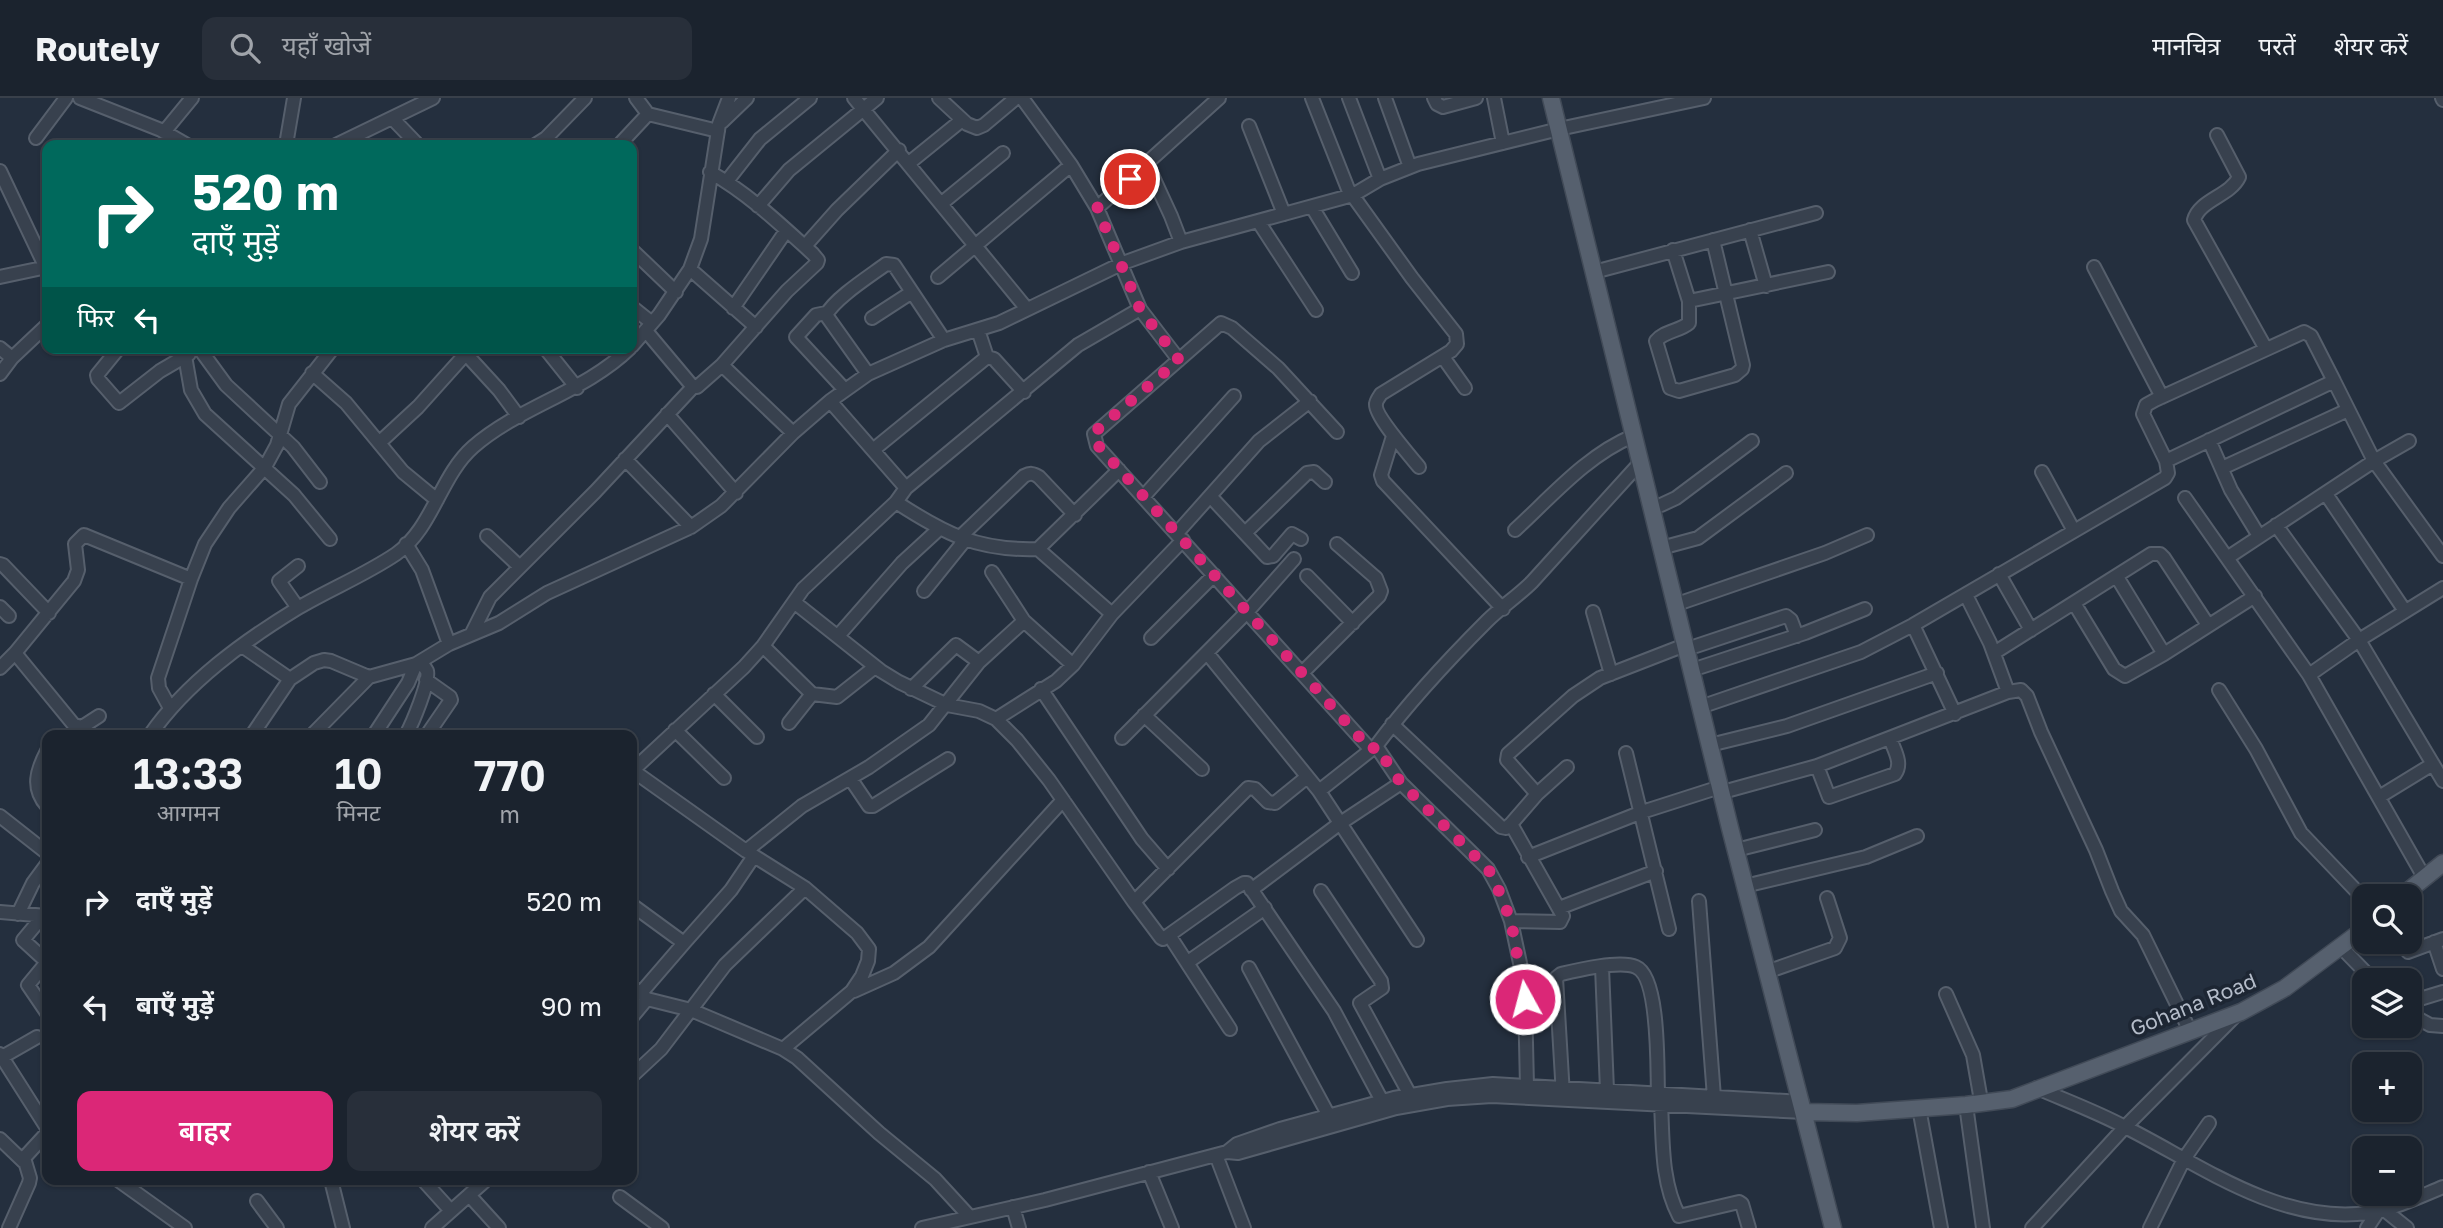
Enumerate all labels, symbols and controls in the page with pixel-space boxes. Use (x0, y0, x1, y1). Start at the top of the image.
search box (202, 17, 692, 80)
text: Routely (35, 29, 160, 68)
icon: search (226, 29, 264, 67)
text: यहाँ खोजें (282, 30, 371, 61)
text: मानचित्र (2152, 31, 2221, 60)
text: परतें (2259, 31, 2296, 60)
text: शेयर करें (2334, 31, 2408, 60)
pin (1100, 149, 1160, 209)
icon: arrive (1111, 160, 1149, 198)
text: 520 m (192, 162, 339, 221)
icon: right (77, 168, 168, 259)
text: दाएँ मुड़ें (192, 222, 279, 260)
icon: left (128, 301, 166, 339)
text: फिर (77, 302, 114, 333)
text: 13:33 (133, 748, 243, 798)
text: 10 (335, 748, 383, 798)
text: 770 (474, 750, 546, 800)
text: आगमन (157, 798, 220, 826)
text: मिनट (336, 798, 381, 826)
text: m (500, 800, 520, 828)
icon: right (77, 883, 115, 921)
text: दाएँ मुड़ें (136, 884, 212, 915)
map controls (2352, 884, 2422, 1206)
button: search (2352, 884, 2422, 954)
text: 520 m (526, 886, 602, 917)
position arrow (1488, 962, 1562, 1036)
street label: Gohana Road (2126, 967, 2260, 1041)
button: layers (2352, 968, 2422, 1038)
icon: left (77, 988, 115, 1026)
text: बाएँ मुड़ें (136, 989, 214, 1020)
text: 90 m (541, 991, 602, 1022)
button: + (2352, 1052, 2422, 1122)
button: बाहर (77, 1091, 333, 1171)
button: शेयर करें (347, 1091, 602, 1171)
button: − (2352, 1136, 2422, 1206)

